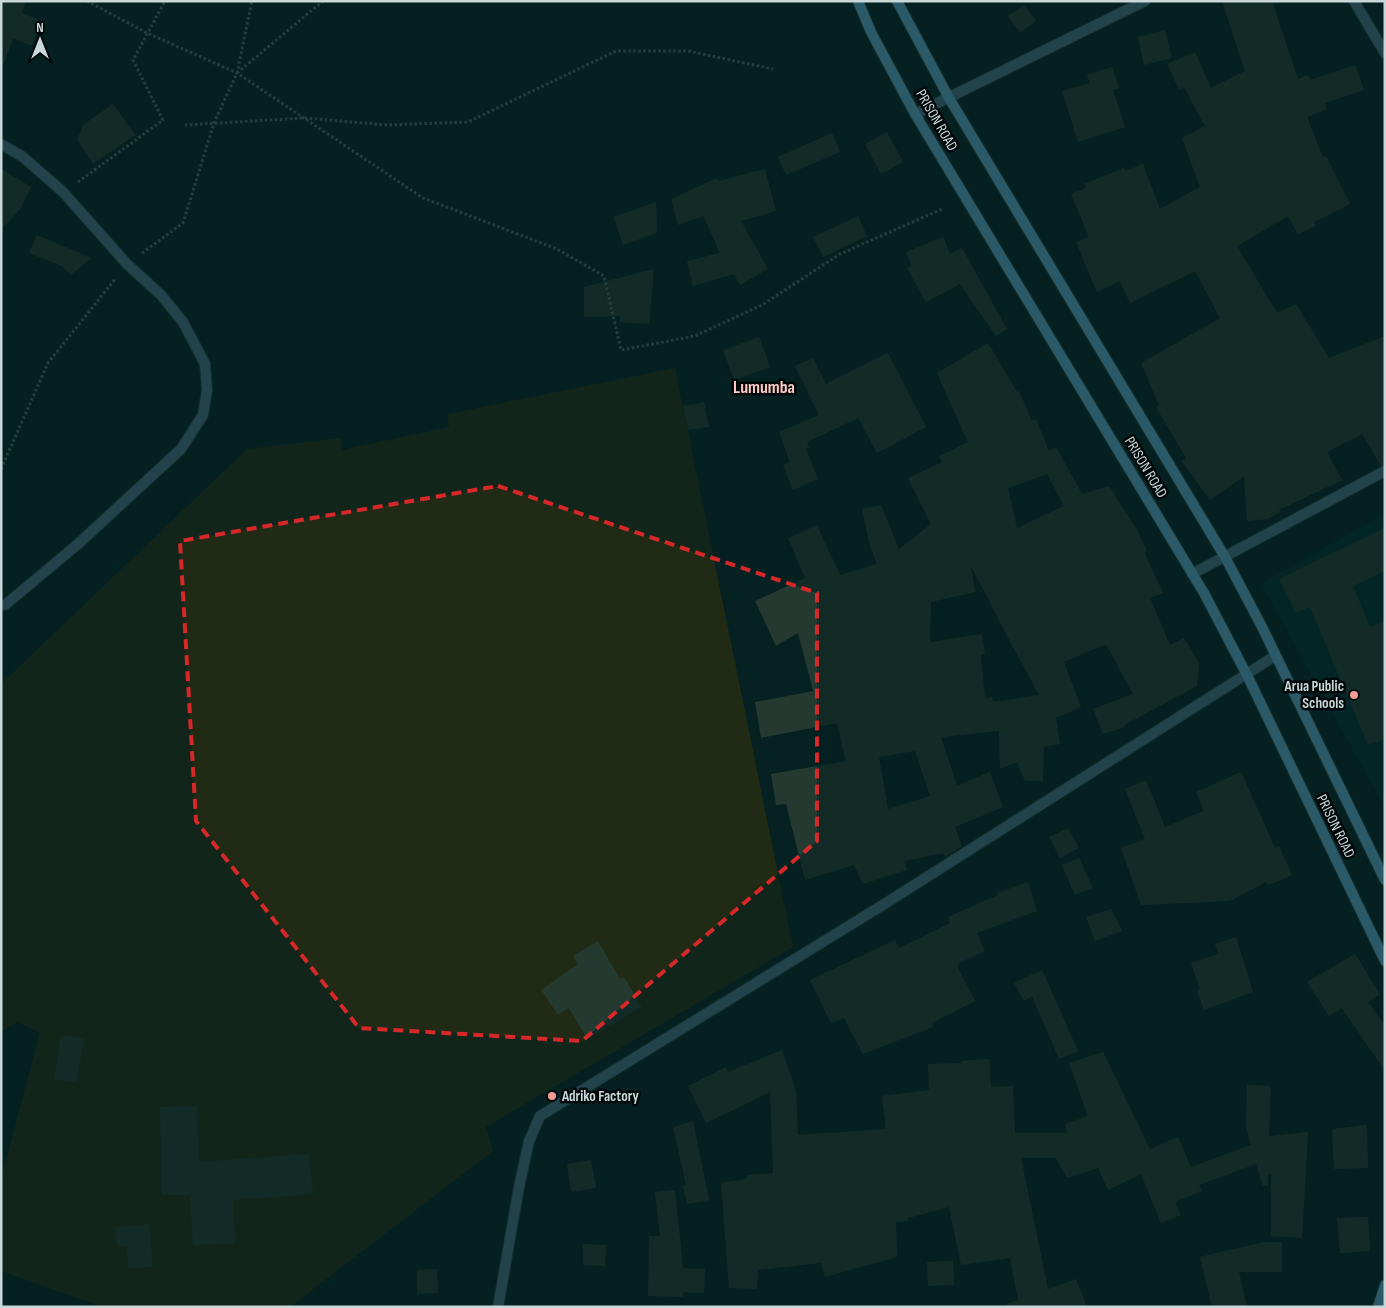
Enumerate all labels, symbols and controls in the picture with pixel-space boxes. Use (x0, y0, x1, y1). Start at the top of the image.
north arrow (15, 15, 65, 65)
text: N (36, 19, 44, 36)
street label: PRISON ROAD (911, 86, 962, 154)
district label: Lumumba (733, 377, 795, 398)
street label: PRISON ROAD (1120, 433, 1171, 501)
place label: Arua Public Schools (1284, 677, 1344, 713)
marker: Arua Public Schools (1348, 689, 1360, 701)
street label: PRISON ROAD (1312, 791, 1359, 861)
place label: Adriko Factory (561, 1087, 640, 1106)
marker: Adriko Factory (546, 1090, 558, 1102)

